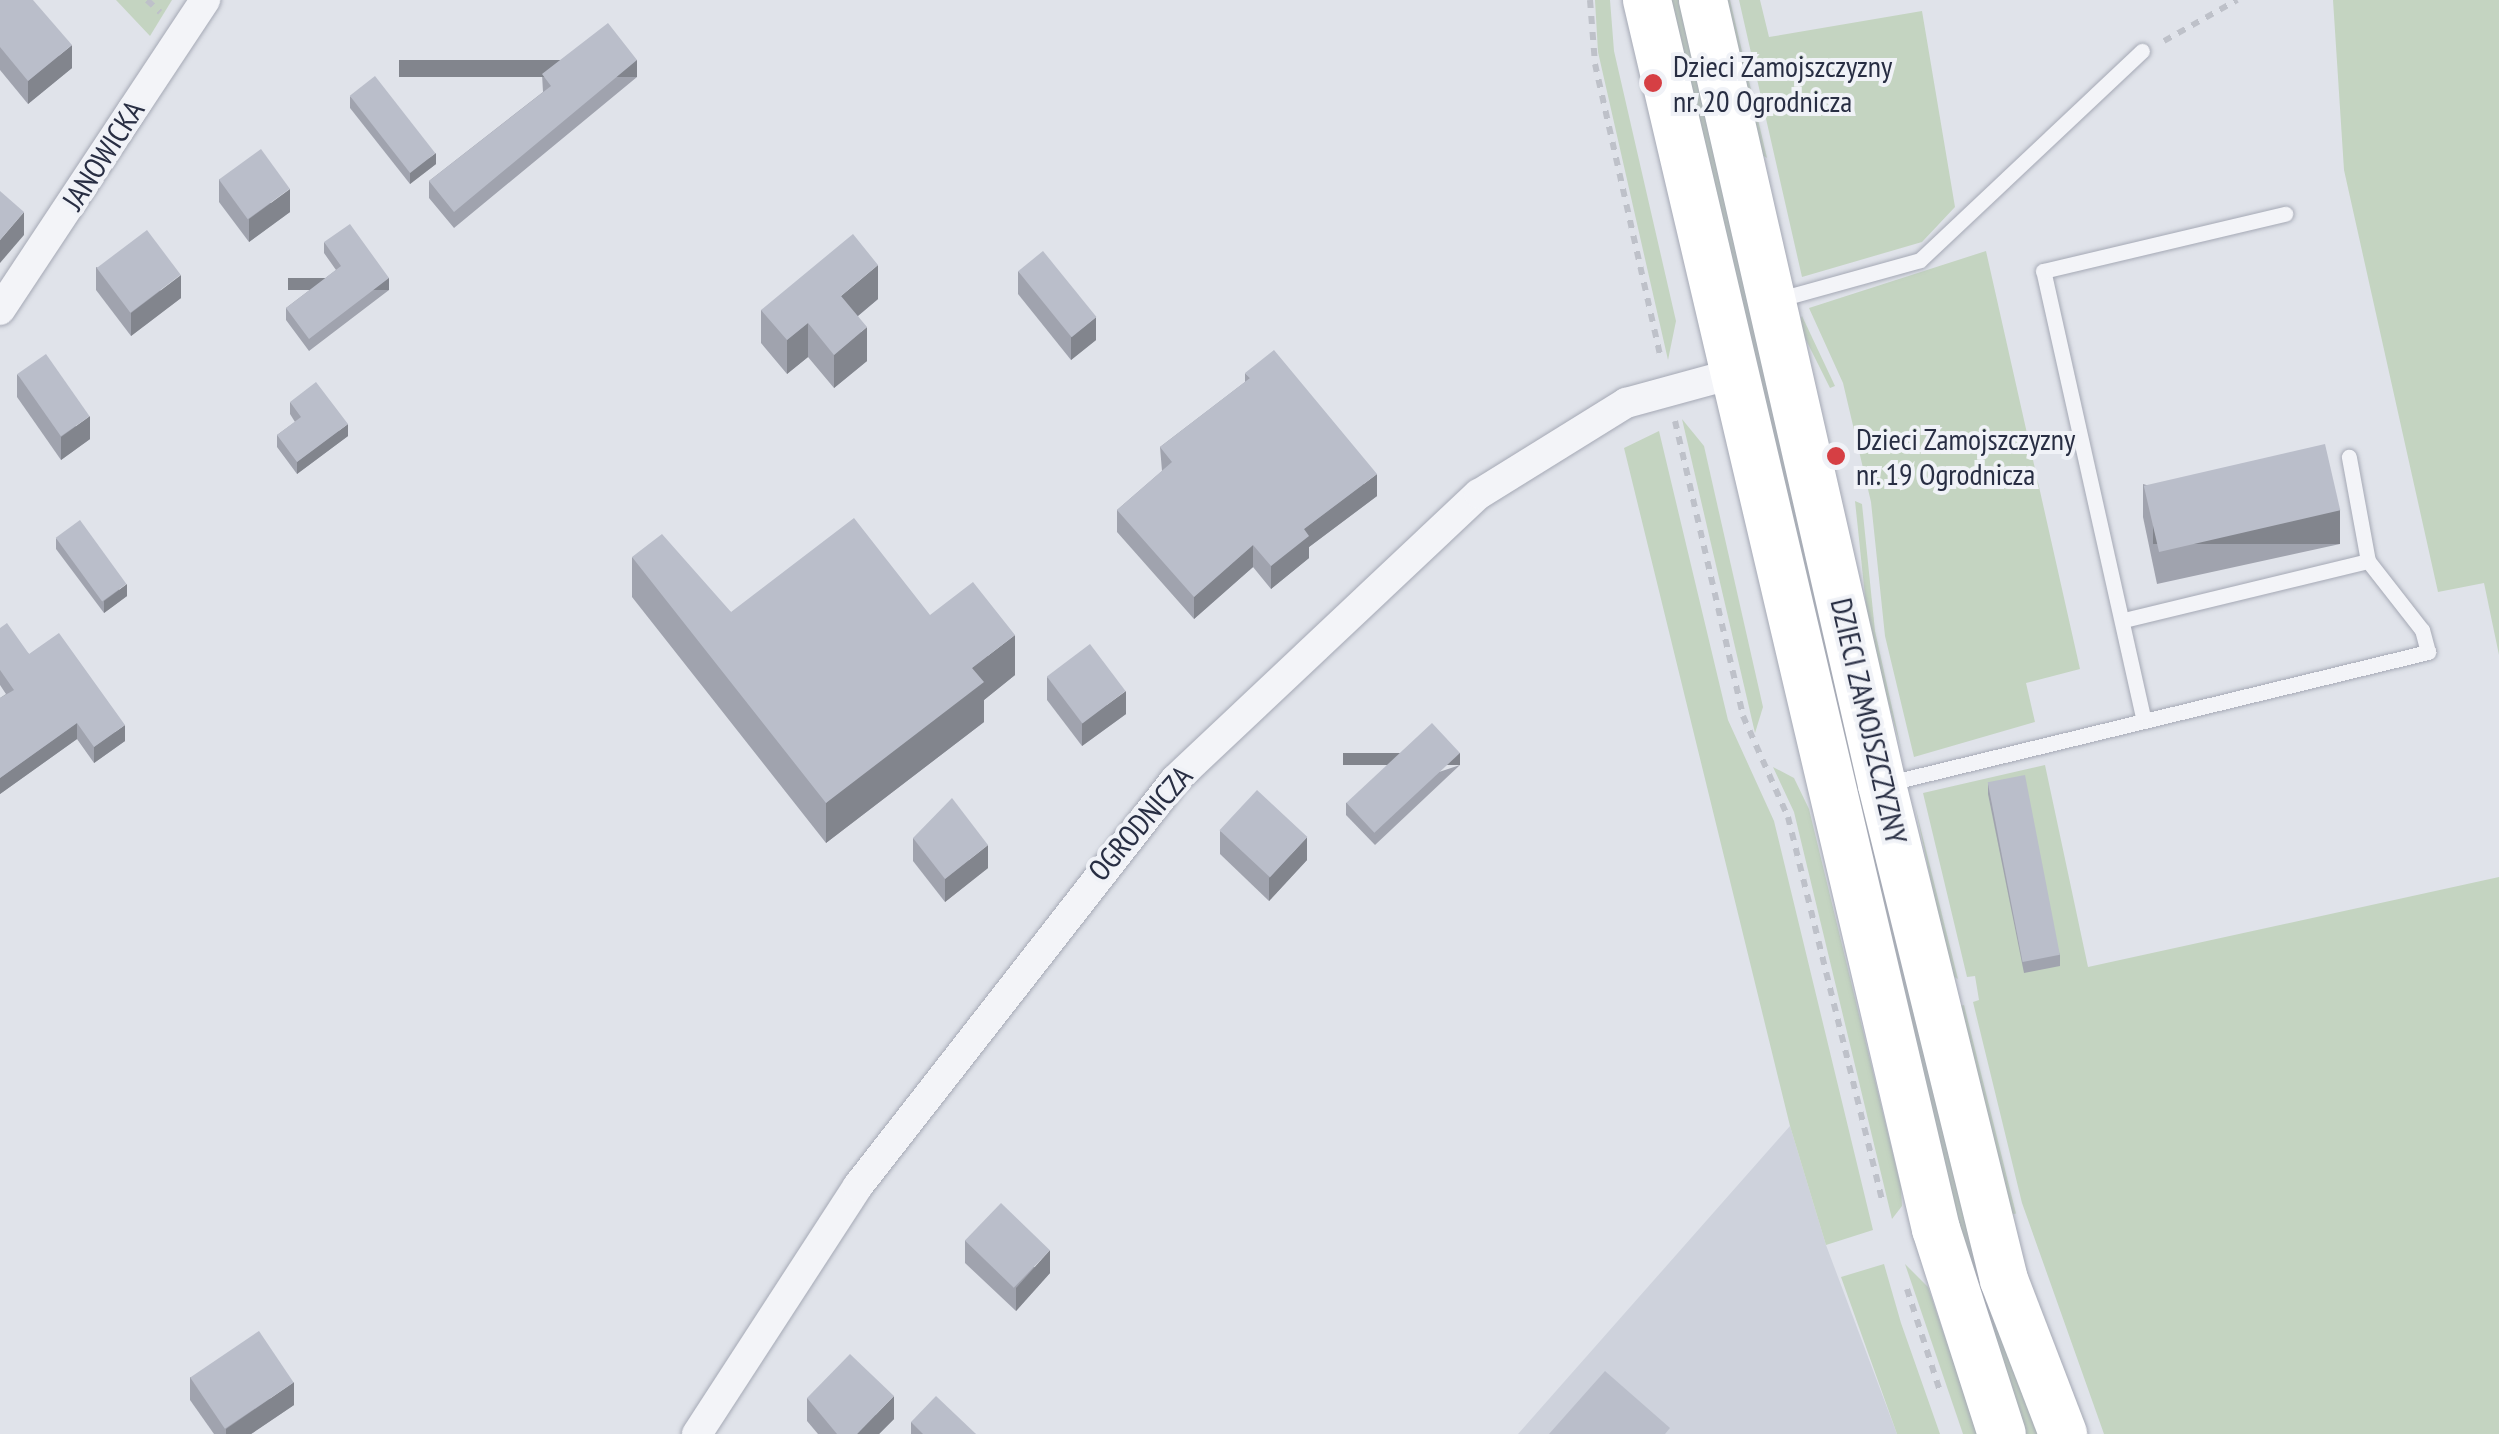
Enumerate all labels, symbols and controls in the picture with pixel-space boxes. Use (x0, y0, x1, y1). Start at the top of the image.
place label: Dzieci Zamojszczyzny nr. 20 Ogrodnicza (1673, 48, 1893, 118)
marker: Dzieci Zamojszczyzny nr. 20 Ogrodnicza (1642, 72, 1664, 94)
street label: JANOWICKA (54, 94, 152, 216)
place label: Dzieci Zamojszczyzny nr. 19 Ogrodnicza (1856, 421, 2076, 492)
marker: Dzieci Zamojszczyzny nr. 19 Ogrodnicza (1825, 445, 1847, 467)
street label: DZIECI ZAMOJSZCZYZNY (1823, 594, 1915, 848)
street label: OGRODNICZA (1080, 758, 1200, 888)

